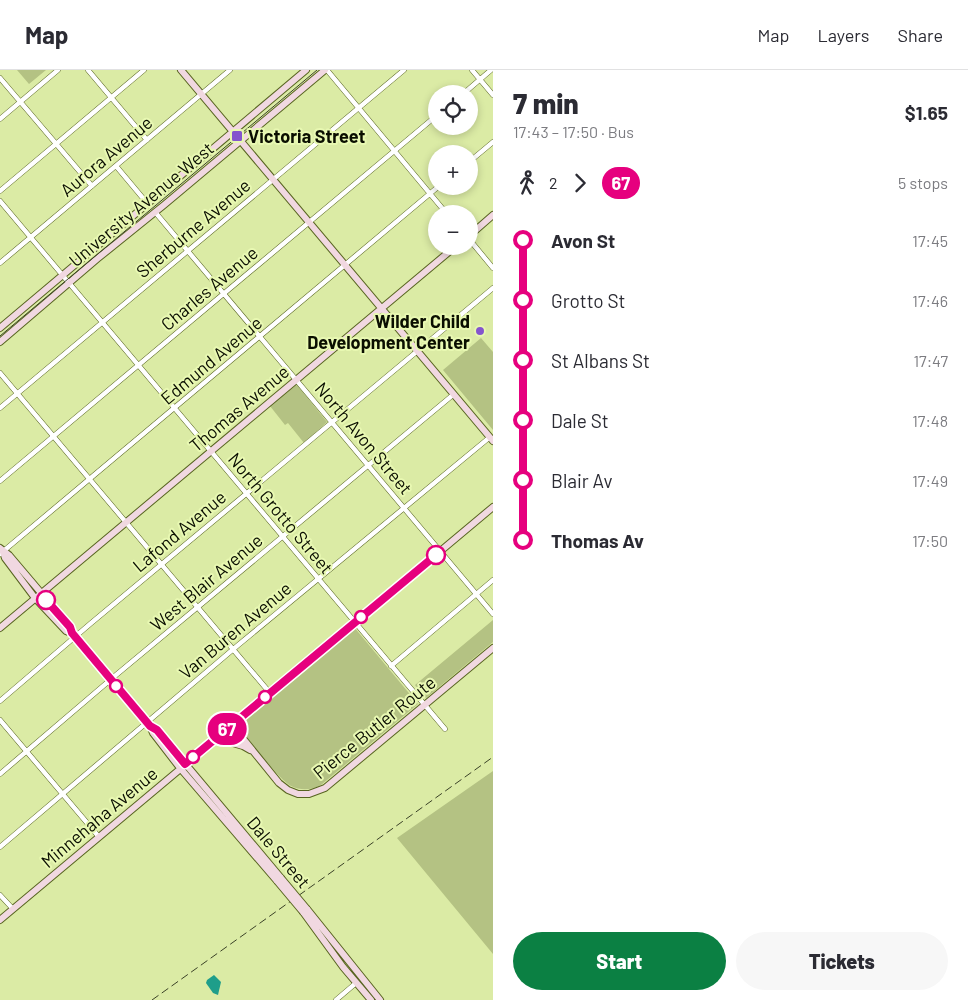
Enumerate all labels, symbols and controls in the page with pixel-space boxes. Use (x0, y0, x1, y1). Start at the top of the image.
text: Map (25, 20, 68, 49)
text: Map (757, 24, 789, 46)
text: Layers (817, 24, 870, 46)
text: Share (898, 24, 943, 46)
map controls (428, 85, 478, 255)
button: locate (428, 85, 478, 135)
text: 7 min (513, 86, 579, 120)
text: $1.65 (905, 101, 948, 124)
street label: Aurora Avenue (56, 111, 156, 201)
text: 17:43 – 17:50 · Bus (513, 122, 634, 141)
place label: Victoria Street (248, 125, 365, 147)
marker: Victoria Street (230, 129, 244, 143)
street label: University Avenue West (64, 137, 218, 271)
button: + (428, 145, 478, 195)
icon: walk (513, 169, 541, 197)
icon: forward (566, 169, 594, 197)
text: 67 (612, 172, 630, 194)
text: 2 (549, 173, 558, 192)
text: 5 stops (898, 173, 948, 192)
street label: Sherburne Avenue (131, 174, 255, 282)
button: − (428, 205, 478, 255)
text: Avon St (551, 229, 615, 252)
text: 17:45 (912, 231, 948, 250)
street label: Charles Avenue (156, 241, 262, 335)
text: Grotto St (551, 289, 625, 312)
text: 17:46 (912, 291, 948, 310)
place label: Wilder Child Development Center (307, 310, 470, 353)
street label: Edmund Avenue (156, 311, 266, 409)
marker: Wilder Child Development Center (474, 325, 486, 337)
text: St Albans St (551, 349, 650, 372)
text: 17:47 (914, 351, 948, 370)
street label: Thomas Avenue (185, 360, 293, 456)
street label: North Avon Street (311, 377, 417, 499)
text: Dale St (551, 409, 609, 432)
text: 17:48 (912, 411, 948, 430)
street label: North Grotto Street (224, 448, 338, 578)
text: Blair Av (551, 469, 613, 492)
text: 17:49 (912, 471, 948, 490)
street label: Lafond Avenue (128, 486, 230, 576)
street label: West Blair Avenue (145, 529, 267, 635)
text: Thomas Av (551, 529, 644, 552)
text: 17:50 (912, 531, 948, 550)
unlabelled marker (426, 545, 446, 565)
street label: Van Buren Avenue (175, 577, 295, 683)
unlabelled marker (36, 590, 56, 610)
unlabelled marker (354, 610, 368, 624)
street label: Pierce Butler Route (308, 671, 440, 783)
unlabelled marker (109, 679, 123, 693)
unlabelled marker (258, 690, 272, 704)
line badge: 67 (204, 713, 250, 745)
text: 67 (218, 718, 236, 740)
unlabelled marker (186, 750, 200, 764)
street label: Minnehaha Avenue (36, 762, 162, 872)
street label: Dale Street (243, 812, 315, 892)
button: Start (513, 932, 726, 990)
button: Tickets (736, 932, 948, 990)

